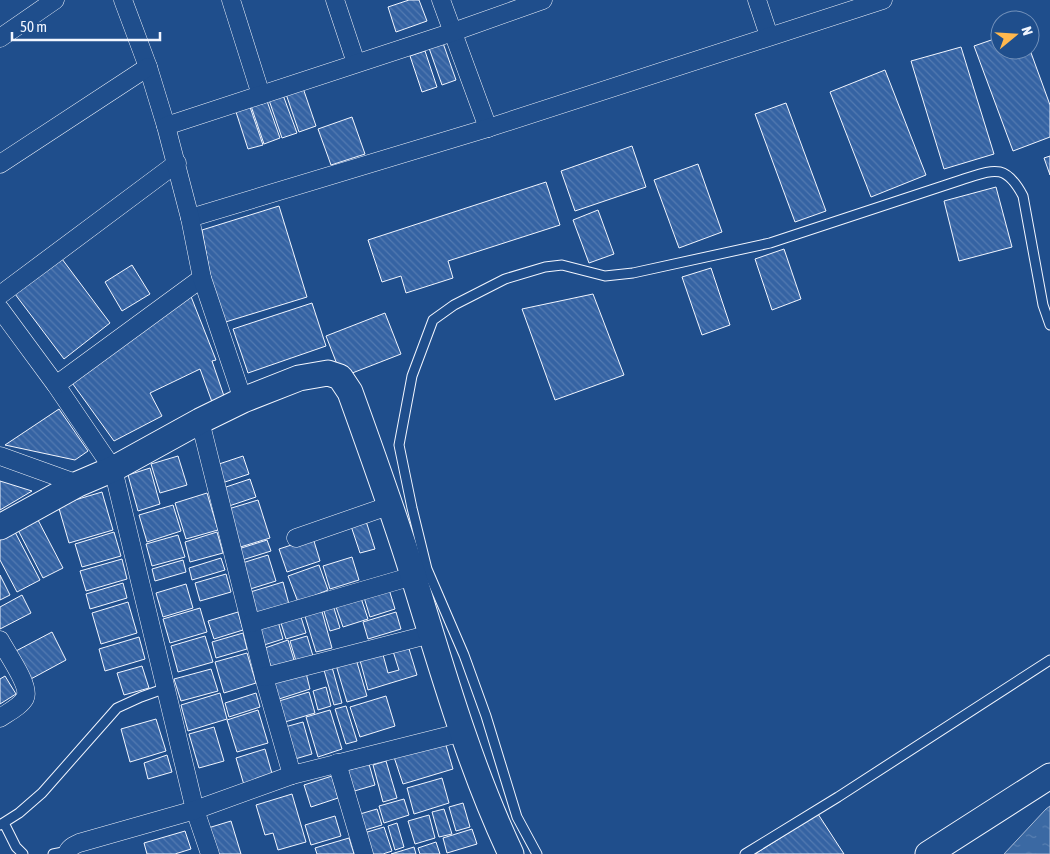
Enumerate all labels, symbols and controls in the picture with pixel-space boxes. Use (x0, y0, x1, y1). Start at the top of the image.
scale bar (12, 10, 160, 42)
north arrow (990, 10, 1040, 60)
text: 50 m (20, 18, 47, 35)
text: N (1018, 25, 1036, 37)

